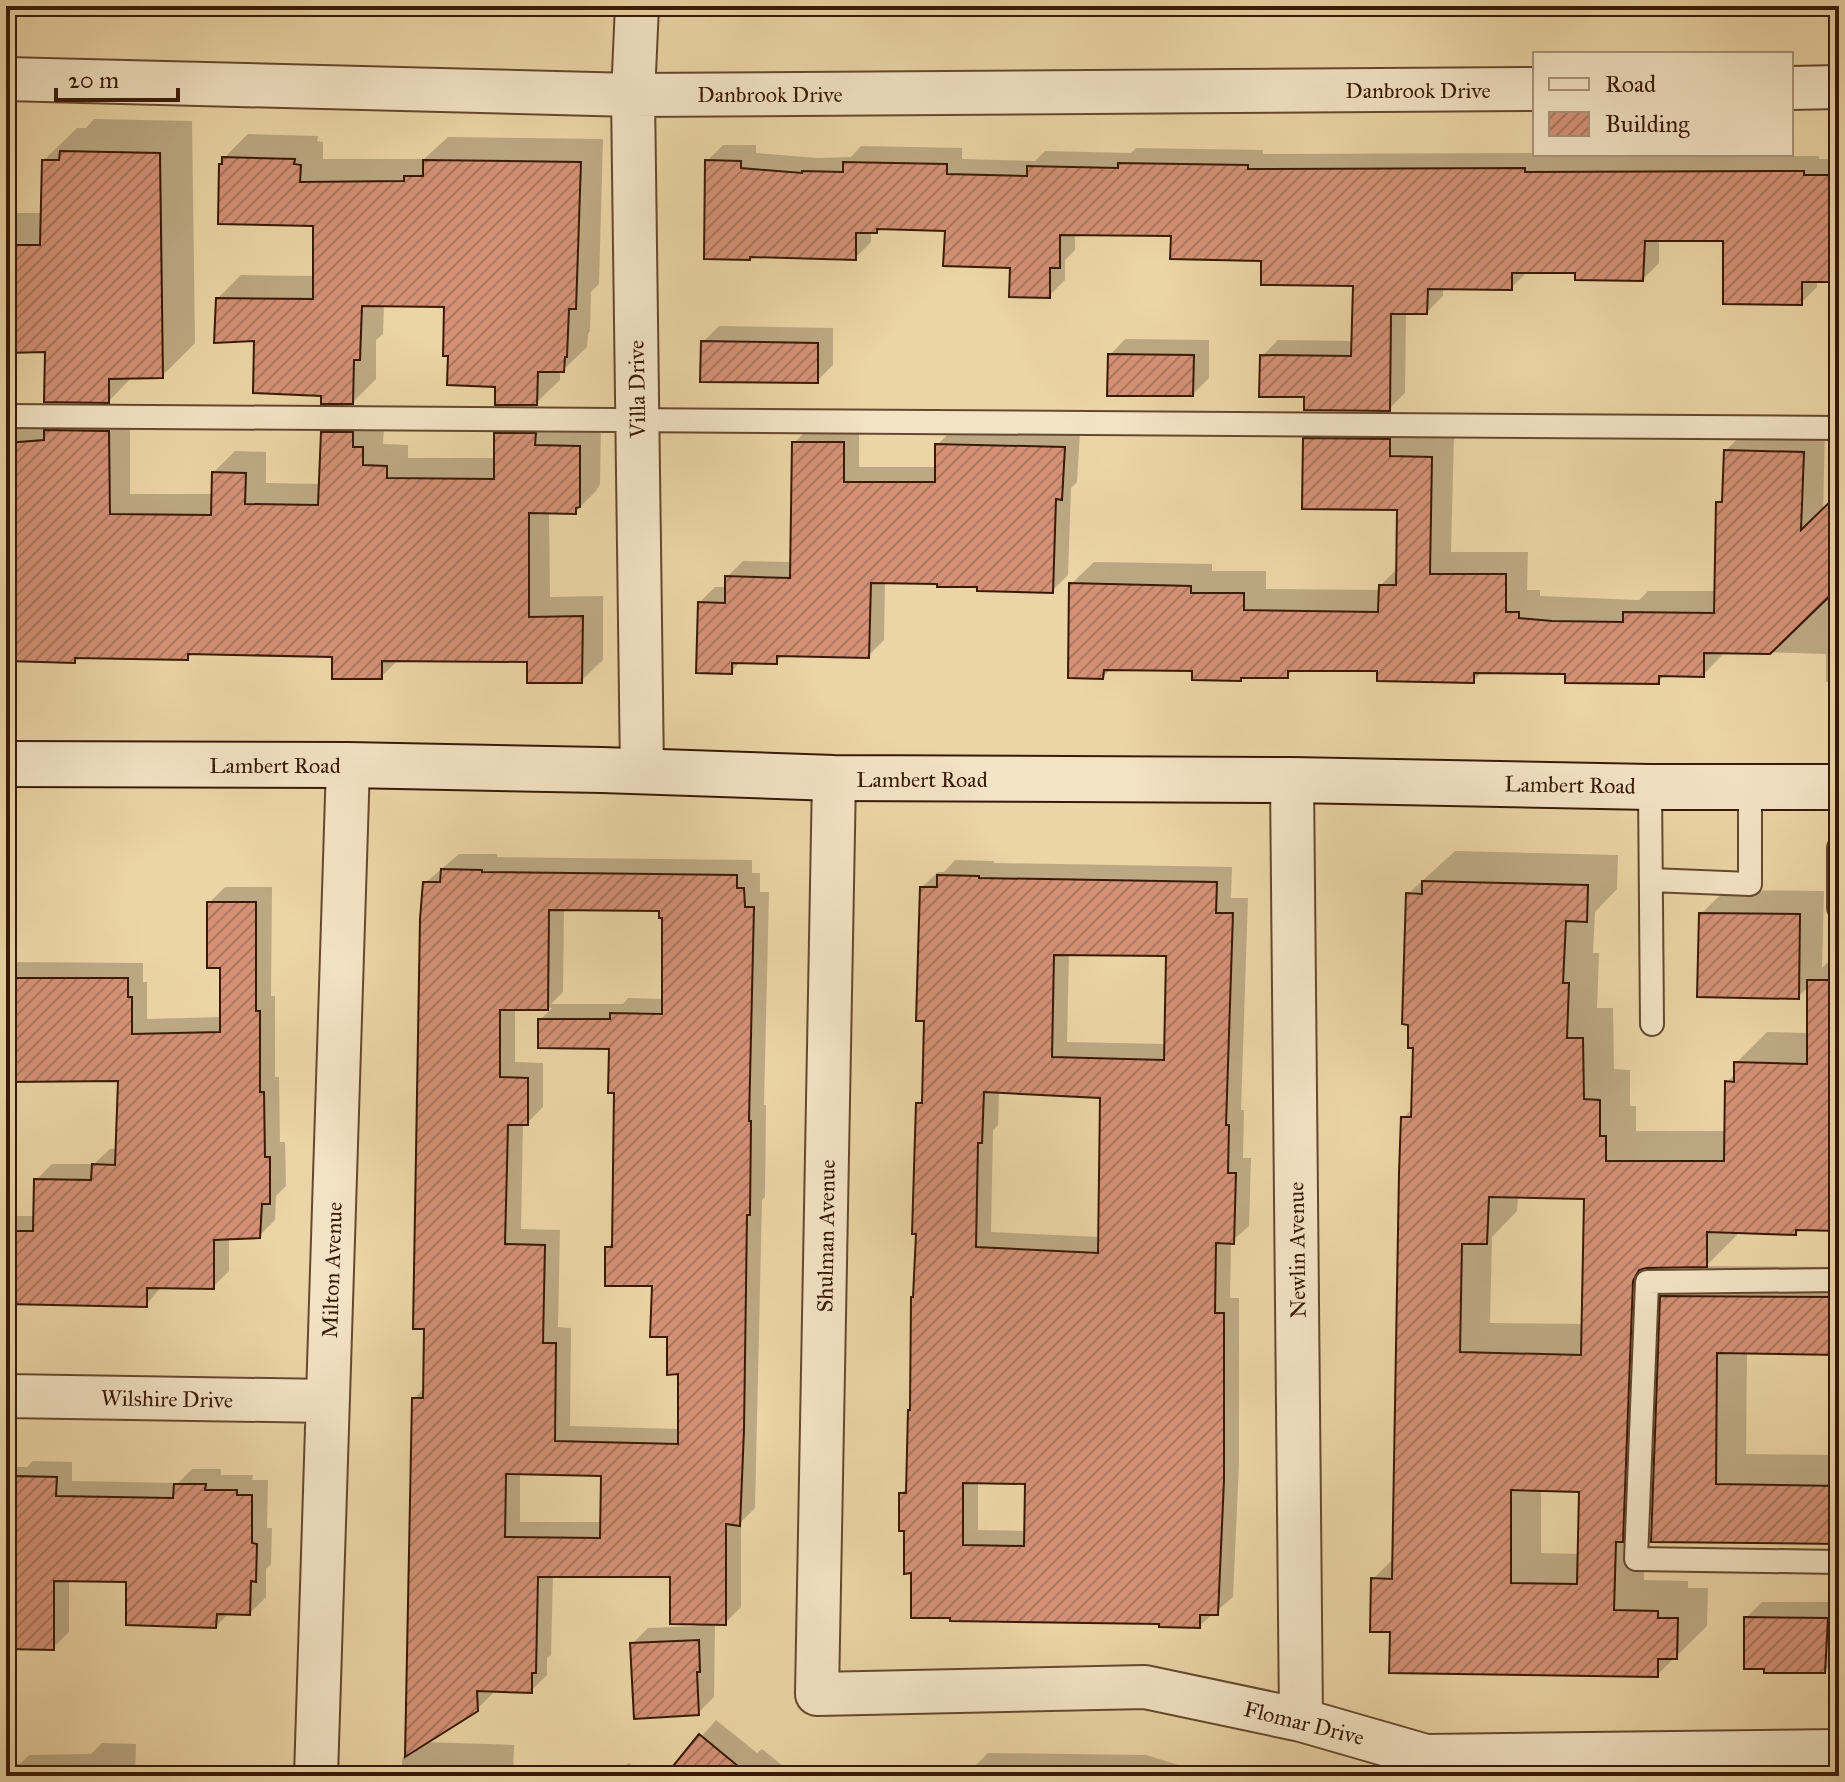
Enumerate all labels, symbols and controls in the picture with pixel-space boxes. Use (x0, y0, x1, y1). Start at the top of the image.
scale bar (56, 52, 178, 102)
legend (1533, 52, 1793, 156)
text: 20 m (68, 65, 119, 95)
text: Road (1605, 69, 1656, 99)
street label: Danbrook Drive (1345, 77, 1491, 104)
street label: Danbrook Drive (697, 81, 843, 108)
text: Building (1605, 109, 1690, 139)
street label: Villa Drive (623, 340, 651, 439)
street label: Lambert Road (209, 752, 341, 779)
street label: Lambert Road (856, 766, 988, 793)
street label: Lambert Road (1504, 770, 1636, 800)
street label: Shulman Avenue (811, 1159, 841, 1313)
street label: Newlin Avenue (1282, 1182, 1312, 1318)
street label: Milton Avenue (316, 1201, 348, 1339)
street label: Wilshire Drive (101, 1384, 233, 1414)
street label: Flomar Drive (1241, 1695, 1367, 1751)

